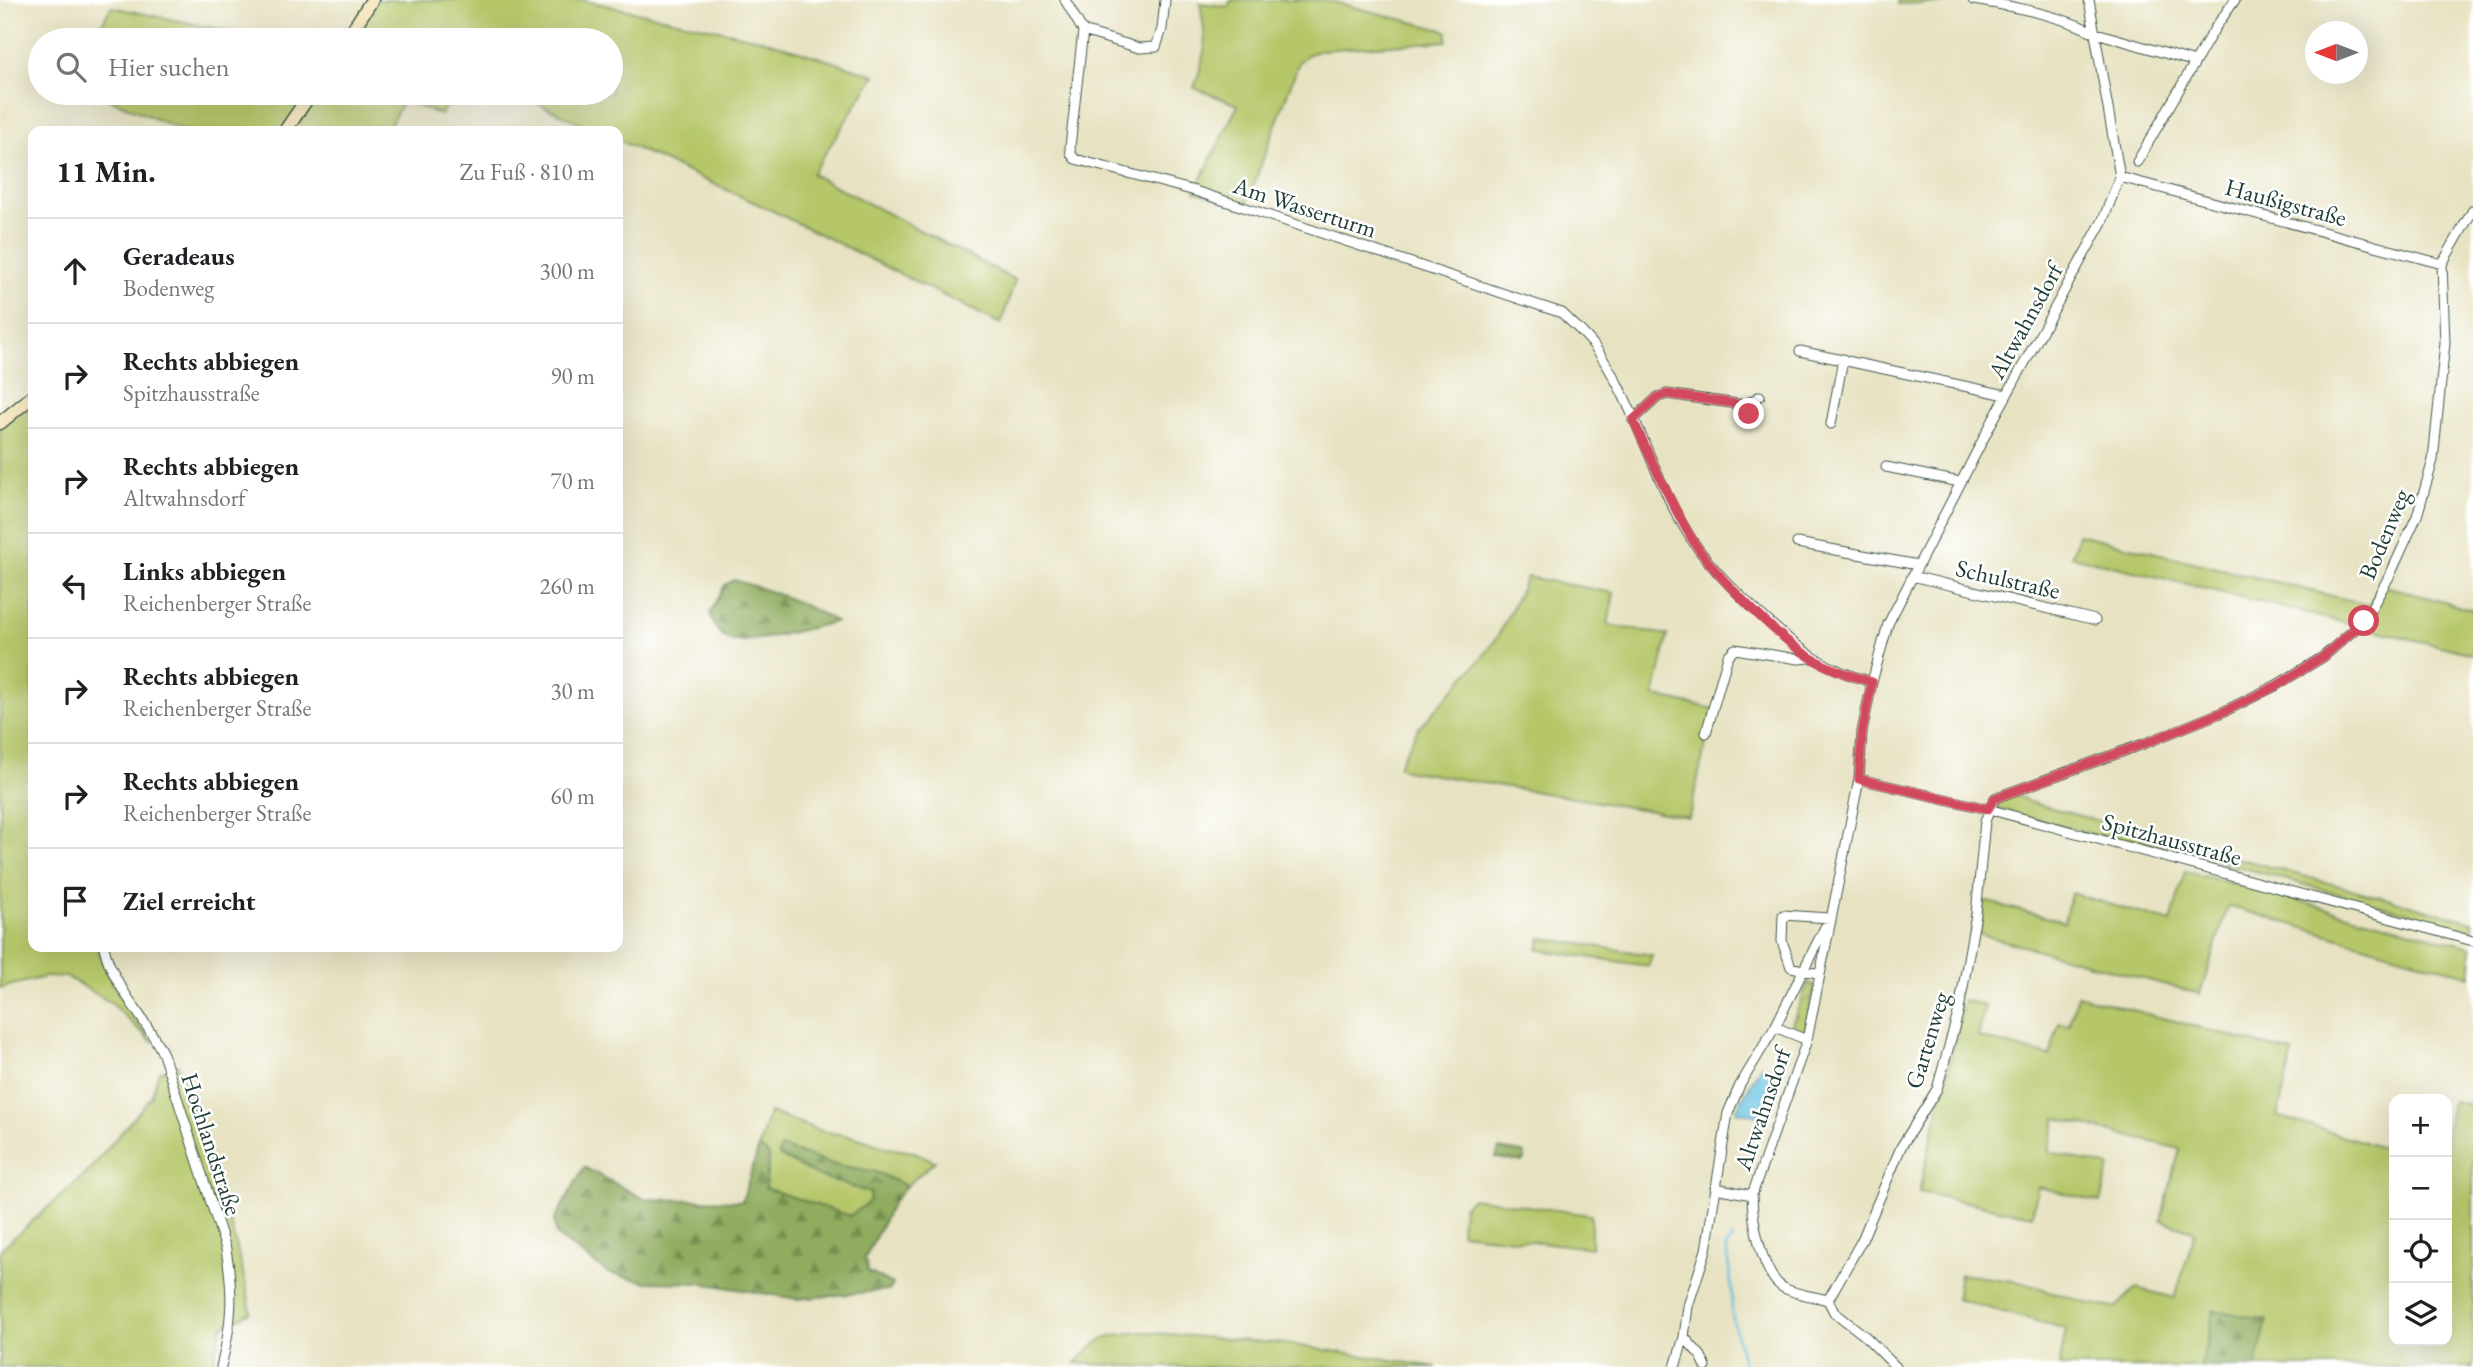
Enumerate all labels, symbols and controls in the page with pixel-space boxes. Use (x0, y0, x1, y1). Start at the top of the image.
north arrow (2305, 21, 2368, 84)
search box (28, 28, 623, 105)
icon: search (52, 48, 90, 86)
text: Hier suchen (108, 50, 229, 84)
text: 11 Min. (56, 152, 156, 191)
text: Zu Fuß · 810 m (460, 157, 595, 187)
street label: Am Wasserturm (1228, 169, 1381, 245)
street label: Haußigstraße (2222, 171, 2350, 233)
text: Geradeaus (123, 239, 235, 273)
icon: ahead (56, 252, 94, 290)
street label: Altwahnsdorf (1980, 255, 2071, 385)
text: 300 m (539, 256, 595, 286)
text: Bodenweg (123, 273, 214, 303)
text: Rechts abbiegen (123, 344, 299, 378)
icon: right (56, 357, 94, 395)
text: 90 m (550, 361, 595, 391)
text: Spitzhausstraße (123, 378, 260, 408)
route end (1733, 398, 1764, 429)
text: Rechts abbiegen (123, 449, 299, 483)
icon: right (56, 462, 94, 500)
text: 70 m (550, 466, 595, 496)
text: Altwahnsdorf (123, 483, 246, 513)
street label: Bodenweg (2351, 484, 2417, 584)
street label: Schulstraße (1953, 552, 2063, 606)
text: Links abbiegen (123, 554, 286, 588)
icon: left (56, 567, 94, 605)
text: 260 m (539, 571, 595, 601)
text: Reichenberger Straße (123, 588, 311, 618)
route start (2348, 605, 2379, 636)
text: Rechts abbiegen (123, 659, 299, 693)
icon: right (56, 672, 94, 710)
text: 30 m (550, 676, 595, 706)
text: Reichenberger Straße (123, 693, 311, 723)
text: Rechts abbiegen (123, 764, 299, 798)
icon: right (56, 777, 94, 815)
text: 60 m (550, 781, 595, 811)
text: Reichenberger Straße (123, 798, 311, 828)
street label: Spitzhausstraße (2099, 806, 2245, 872)
icon: arrive (56, 882, 94, 920)
text: Ziel erreicht (123, 884, 255, 918)
street label: Gartenweg (1898, 987, 1957, 1092)
street label: Altwahnsdorf (1726, 1040, 1799, 1176)
street label: Hochlandstraße (174, 1069, 250, 1219)
map controls (2389, 1094, 2452, 1346)
button: + (2389, 1094, 2452, 1157)
button: − (2389, 1157, 2452, 1220)
button: locate (2389, 1220, 2452, 1283)
button: layers (2389, 1283, 2452, 1346)

